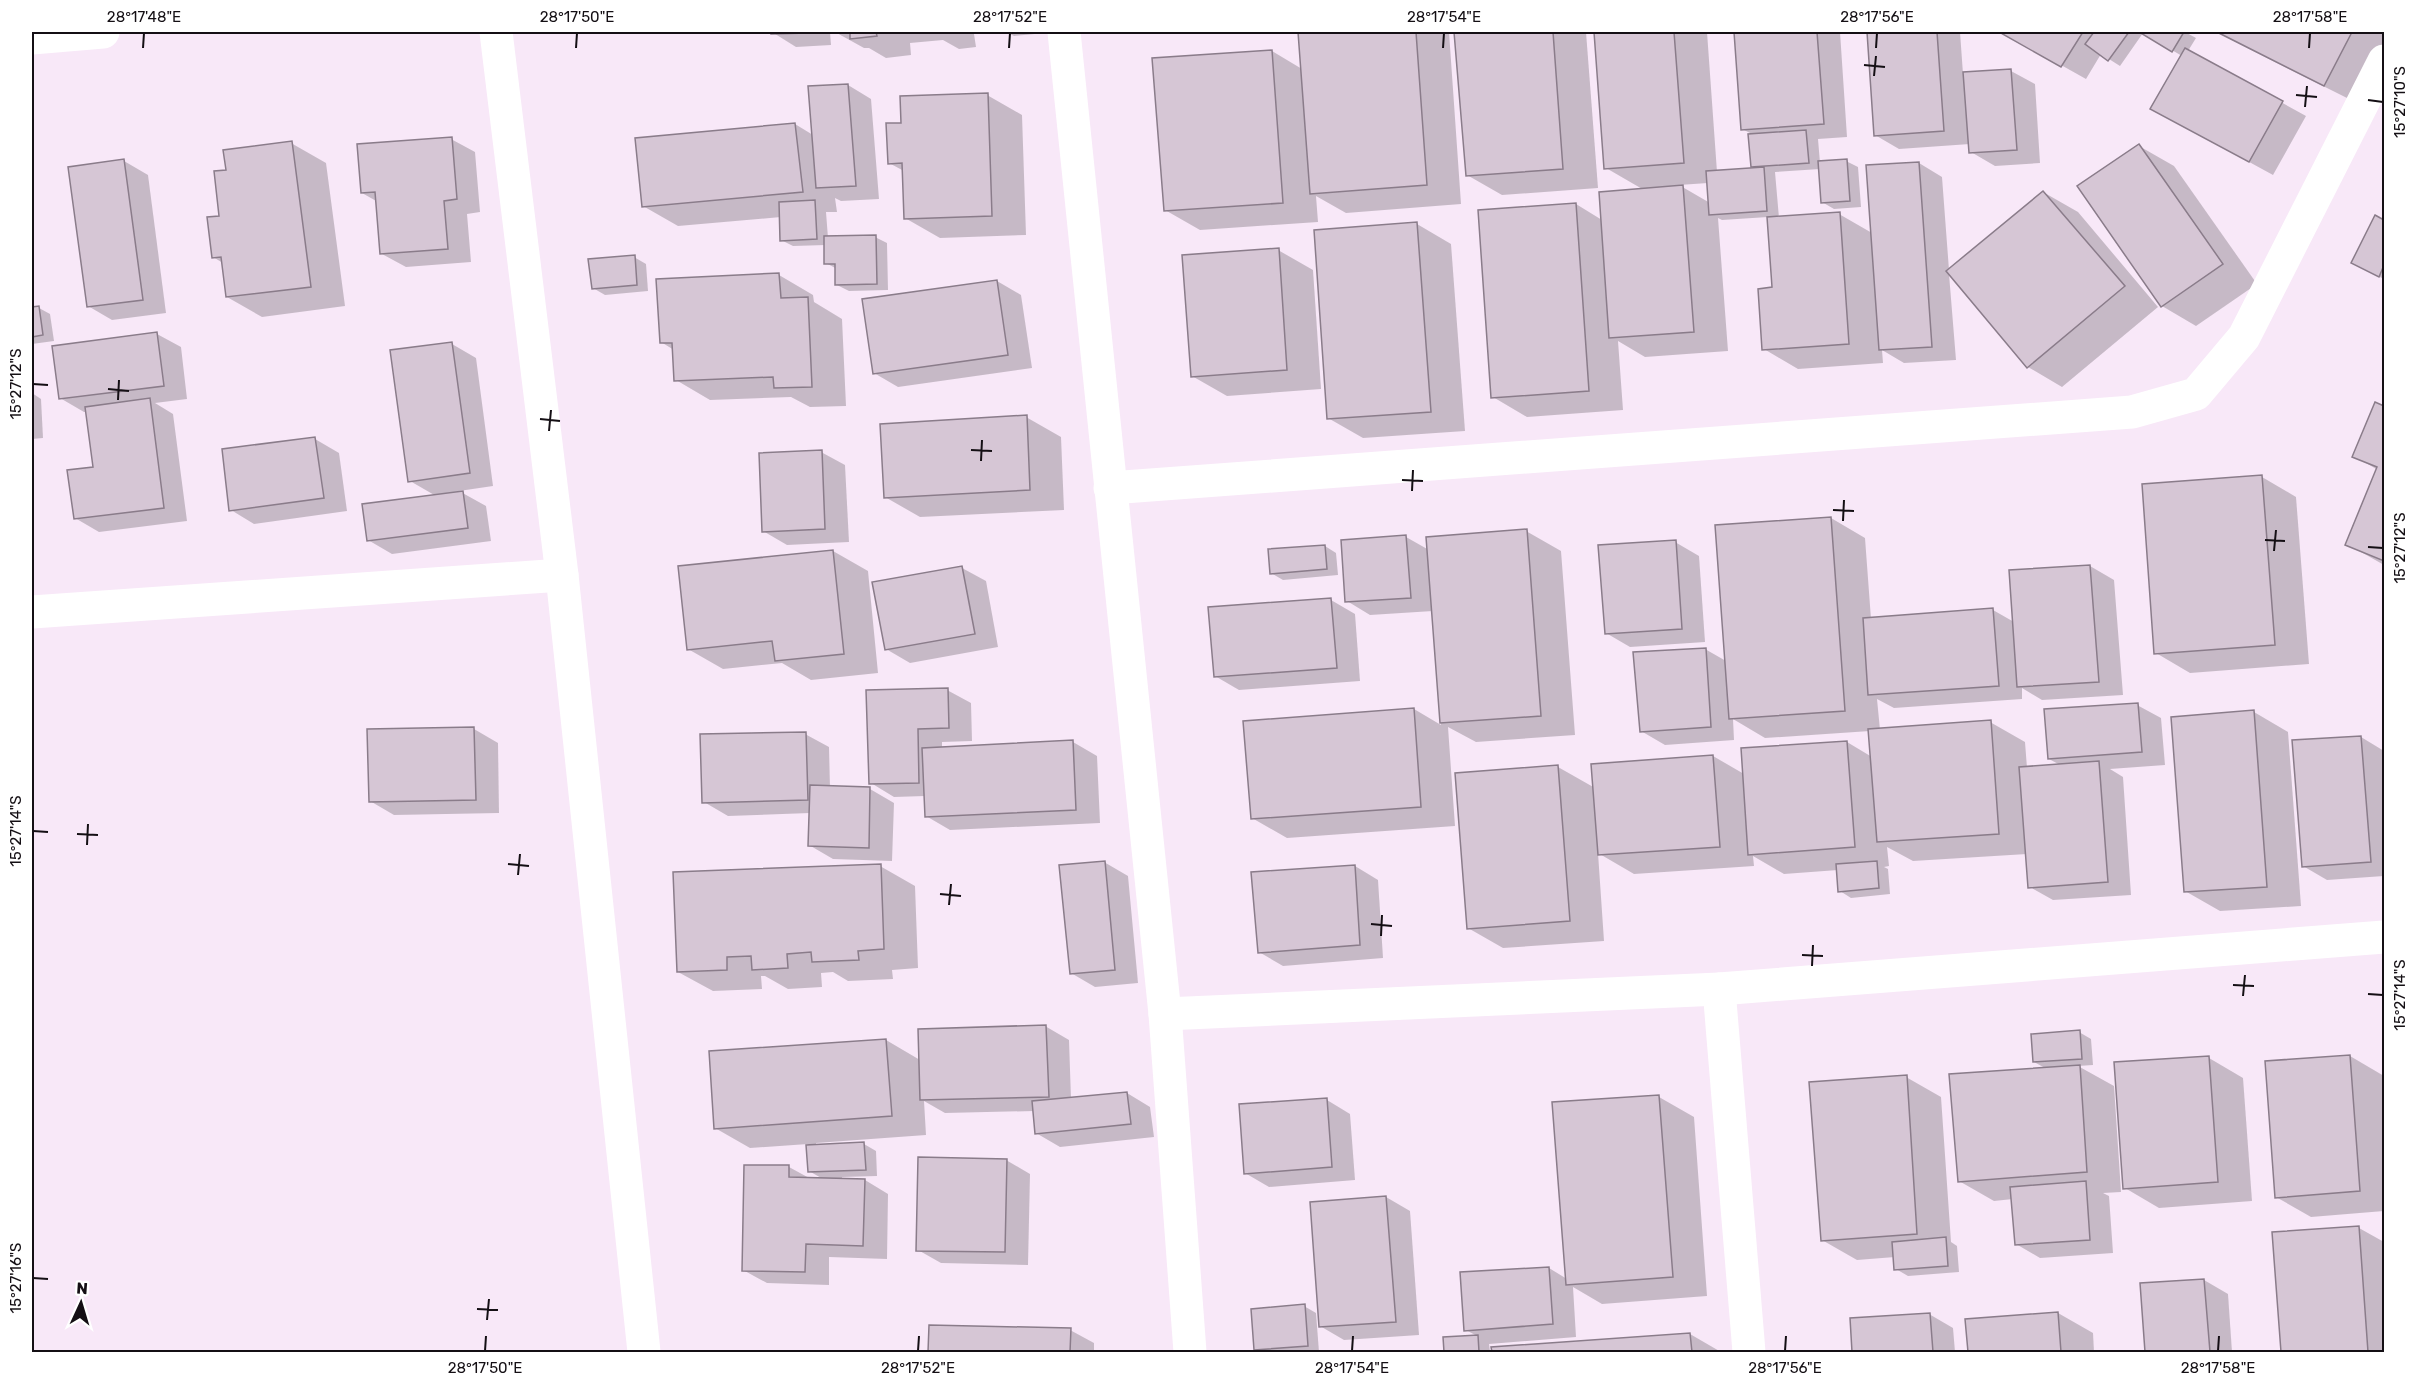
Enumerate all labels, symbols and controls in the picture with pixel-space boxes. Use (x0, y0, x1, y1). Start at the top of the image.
text: 28°17'48"E (107, 8, 181, 26)
text: 28°17'50"E (540, 8, 614, 26)
text: 28°17'52"E (973, 8, 1047, 26)
text: 28°17'54"E (1407, 8, 1481, 26)
text: 28°17'56"E (1840, 8, 1914, 26)
text: 28°17'58"E (2273, 8, 2347, 26)
text: 15°27'10"S (2391, 66, 2409, 138)
text: 15°27'12"S (7, 348, 25, 420)
text: 15°27'12"S (2391, 512, 2409, 584)
text: 15°27'14"S (7, 795, 25, 867)
text: 15°27'14"S (2391, 959, 2409, 1031)
text: 15°27'16"S (7, 1243, 25, 1313)
north arrow (51, 1273, 111, 1333)
text: N (76, 1279, 88, 1298)
text: 28°17'50"E (448, 1359, 522, 1377)
text: 28°17'52"E (881, 1359, 955, 1377)
text: 28°17'54"E (1315, 1359, 1389, 1377)
text: 28°17'56"E (1748, 1359, 1822, 1377)
text: 28°17'58"E (2181, 1359, 2255, 1377)

